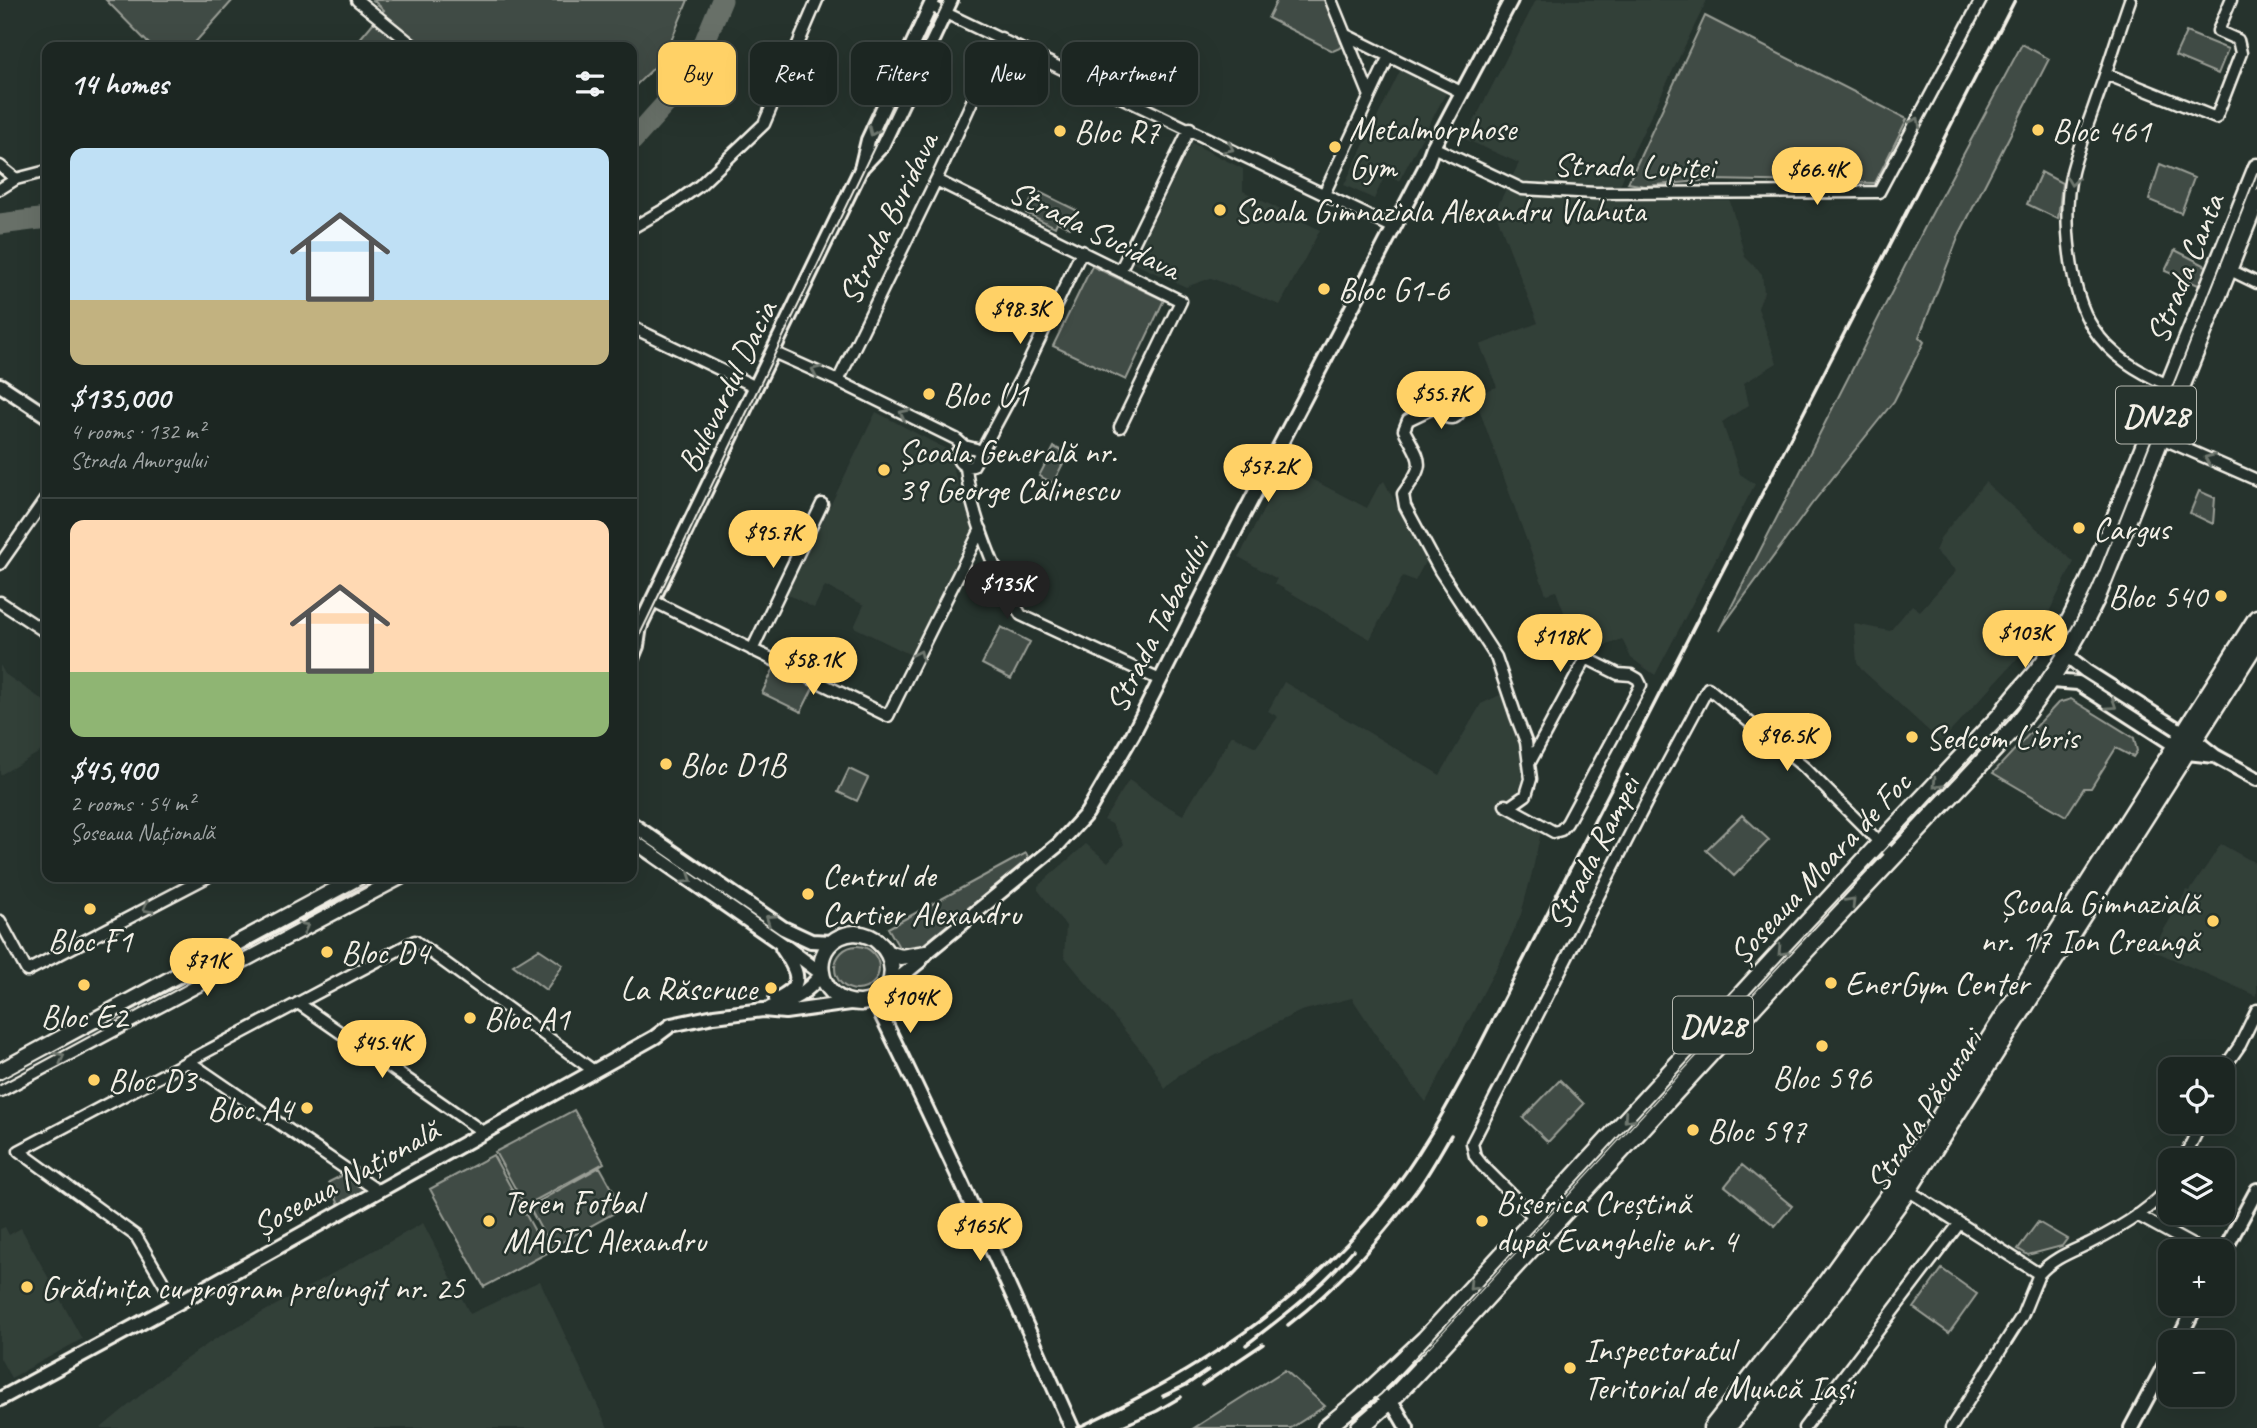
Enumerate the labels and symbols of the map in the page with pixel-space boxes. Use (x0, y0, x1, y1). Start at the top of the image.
place label: Metalmorphose Gym (1349, 108, 1519, 188)
place label: Bloc 461 (2052, 110, 2153, 152)
place label: Bloc R7 (1074, 111, 1162, 153)
one-way arrow (1908, 117, 1921, 129)
marker: Bloc 461 (2030, 122, 2046, 138)
street label: Strada Buridava (828, 123, 949, 311)
marker: Bloc R7 (1052, 123, 1068, 139)
one-way arrow (867, 124, 881, 136)
one-way arrow (1222, 139, 1234, 153)
marker: Metalmorphose Gym (1327, 139, 1343, 155)
street label: Strada Lupiței (1553, 144, 1719, 188)
pin: $66.4K (1760, 148, 1874, 207)
street label: Strada Sucidava (1002, 170, 1189, 290)
one-way arrow (2064, 175, 2079, 187)
street label: Strada Canta (2136, 185, 2235, 349)
place label: Scoala Gimnaziala Alexandru Vlahuta (1234, 190, 1647, 232)
marker: Scoala Gimnaziala Alexandru Vlahuta (1212, 202, 1228, 218)
place label: Bloc G1-6 (1338, 269, 1450, 311)
marker: Bloc G1-6 (1316, 281, 1332, 297)
pin: $98.3K (963, 286, 1077, 346)
street label: Bulevardul Dacia (667, 291, 788, 479)
one-way arrow (811, 365, 824, 379)
pin: $55.7K (1384, 372, 1498, 431)
place label: Bloc U1 (943, 374, 1030, 416)
marker: Bloc U1 (921, 386, 937, 402)
road number: DN28 (2116, 386, 2196, 444)
one-way arrow (899, 408, 912, 422)
place label: Școala Generală nr. 39 George Călinescu (898, 431, 1121, 511)
pin: $57.2K (1211, 444, 1325, 504)
one-way arrow (2204, 453, 2216, 467)
marker: Școala Generală nr. 39 George Călinescu (876, 462, 892, 478)
place label: Cargus (2093, 508, 2173, 550)
pin: $95.7K (716, 510, 830, 570)
marker: Cargus (2071, 520, 2087, 536)
street label: Strada Tabacului (1095, 528, 1220, 719)
pin: $135K (958, 562, 1056, 621)
place label: Bloc 540 (2108, 576, 2209, 618)
marker: Bloc 540 (2213, 588, 2229, 604)
pin: $103K (1976, 610, 2074, 670)
pin: $118K (1511, 614, 1609, 674)
pin: $58.1K (756, 638, 870, 697)
one-way arrow (910, 650, 924, 662)
one-way arrow (2105, 697, 2118, 710)
pin: $96.5K (1730, 714, 1844, 773)
place label: Sedcom Libris (1926, 717, 2081, 759)
marker: Sedcom Libris (1904, 729, 1920, 745)
place label: Bloc D1B (680, 744, 787, 786)
marker: Bloc D1B (658, 756, 674, 772)
street label: Șoseaua Moara de Foc (1719, 761, 1921, 973)
street label: Strada Rampei (1536, 765, 1651, 936)
one-way arrow (1932, 776, 1945, 789)
place label: Centrul de Cartier Alexandru (822, 855, 1023, 935)
one-way arrow (680, 871, 693, 883)
place label: Școala Gimnazială nr. 17 Ion Creangă (1980, 882, 2202, 962)
marker: Centrul de Cartier Alexandru (800, 886, 816, 902)
one-way arrow (1843, 898, 1856, 911)
one-way arrow (142, 900, 154, 914)
marker: Bloc F1 (82, 901, 98, 917)
marker: Școala Gimnazială nr. 17 Ion Creangă (2205, 913, 2221, 929)
one-way arrow (765, 915, 778, 927)
place label: Bloc F1 (48, 920, 134, 962)
one-way arrow (297, 922, 309, 935)
place label: Bloc D4 (341, 932, 432, 974)
pin: $71K (166, 939, 248, 998)
one-way arrow (1777, 943, 1790, 956)
marker: Bloc D4 (319, 944, 335, 960)
place label: EnerGym Center (1845, 963, 2032, 1005)
place label: La Răscruce (620, 968, 759, 1010)
marker: EnerGym Center (1823, 975, 1839, 991)
pin: $104K (861, 976, 959, 1035)
marker: Bloc E2 (76, 977, 92, 993)
marker: La Răscruce (763, 980, 779, 996)
place label: Bloc E2 (41, 996, 130, 1038)
road number: DN28 (1673, 996, 1753, 1054)
place label: Bloc A1 (484, 998, 572, 1040)
marker: Bloc A1 (462, 1010, 478, 1026)
street label: Strada Păcurari (1856, 1018, 1994, 1200)
pin: $45.4K (325, 1020, 439, 1080)
marker: Bloc 596 (1814, 1038, 1830, 1054)
one-way arrow (53, 1052, 65, 1065)
place label: Bloc 596 (1773, 1057, 1873, 1099)
place label: Bloc D3 (108, 1060, 198, 1102)
marker: Bloc D3 (86, 1072, 102, 1088)
place label: Bloc A4 (207, 1088, 296, 1130)
marker: Bloc A4 (299, 1100, 315, 1116)
street label: Șoseaua Națională (245, 1108, 448, 1246)
one-way arrow (1624, 1110, 1636, 1123)
place label: Bloc 597 (1707, 1110, 1808, 1152)
marker: Bloc 597 (1685, 1122, 1701, 1138)
place label: Teren Fotbal MAGIC Alexandru (503, 1182, 708, 1262)
place label: Biserica Creștină după Evanghelie nr. 4 (1496, 1182, 1740, 1262)
pin: $165K (931, 1204, 1029, 1263)
marker: Teren Fotbal MAGIC Alexandru (481, 1213, 497, 1229)
marker: Biserica Creștină după Evanghelie nr. 4 (1474, 1213, 1490, 1229)
place label: Grădinița cu program prelungit nr. 25 (41, 1267, 467, 1309)
one-way arrow (1469, 1277, 1482, 1290)
marker: Grădinița cu program prelungit nr. 25 (19, 1279, 35, 1295)
place label: Inspectoratul Teritorial de Muncă Iași (1584, 1329, 1857, 1409)
marker: Inspectoratul Teritorial de Muncă Iași (1562, 1360, 1578, 1376)

